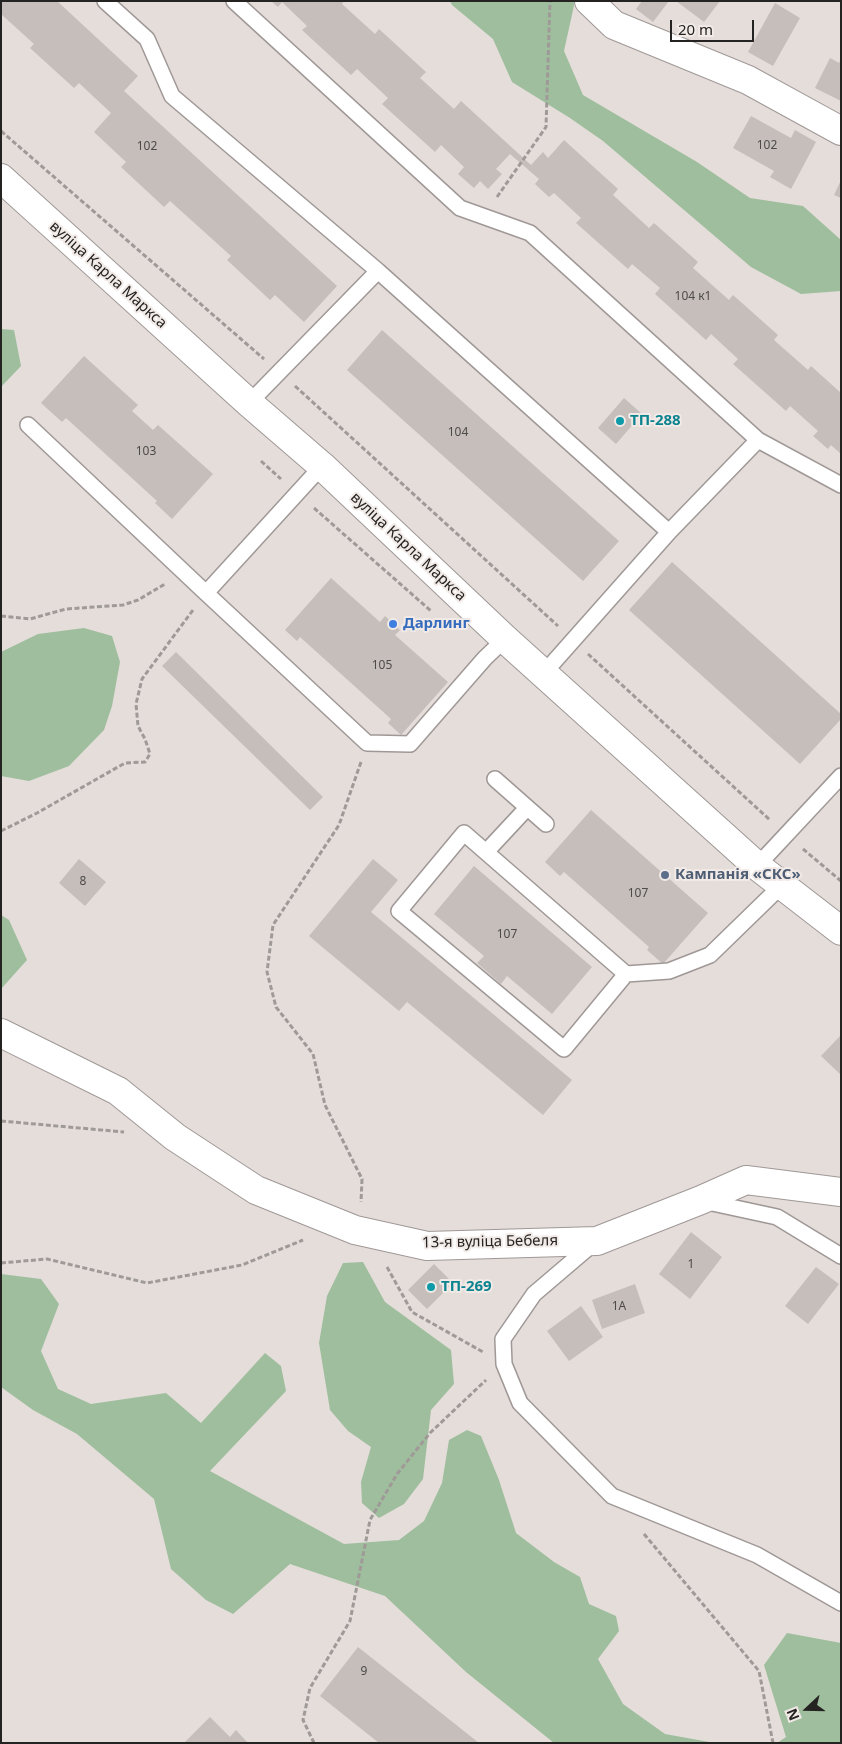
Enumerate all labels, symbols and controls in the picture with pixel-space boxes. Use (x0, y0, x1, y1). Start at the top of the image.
scale bar (672, 10, 756, 42)
text: 20 m (678, 19, 713, 39)
house number: 102 (757, 139, 777, 153)
house number: 102 (137, 140, 157, 154)
street label: вуліца Карла Маркса (46, 218, 170, 332)
house number: 104 к1 (675, 290, 711, 304)
place label: ТП-288 (630, 412, 681, 430)
marker: ТП-288 (614, 415, 626, 427)
house number: 104 (448, 426, 468, 440)
house number: 103 (136, 445, 156, 459)
street label: вуліца Карла Маркса (346, 489, 470, 605)
place label: Дарлинг (403, 615, 470, 633)
marker: Дарлинг (387, 618, 399, 630)
house number: 105 (372, 659, 392, 673)
place label: Кампанія «СКС» (675, 866, 801, 884)
marker: Кампанія «СКС» (659, 869, 671, 881)
house number: 8 (80, 875, 86, 889)
house number: 107 (628, 887, 648, 901)
house number: 107 (497, 928, 517, 942)
street label: 13-я вуліца Бебеля (422, 1232, 558, 1252)
house number: 1 (688, 1258, 694, 1272)
place label: ТП-269 (441, 1278, 492, 1296)
marker: ТП-269 (425, 1281, 437, 1293)
house number: 1А (612, 1300, 626, 1314)
house number: 9 (361, 1665, 367, 1679)
north arrow (782, 1684, 832, 1734)
text: N (782, 1706, 803, 1723)

